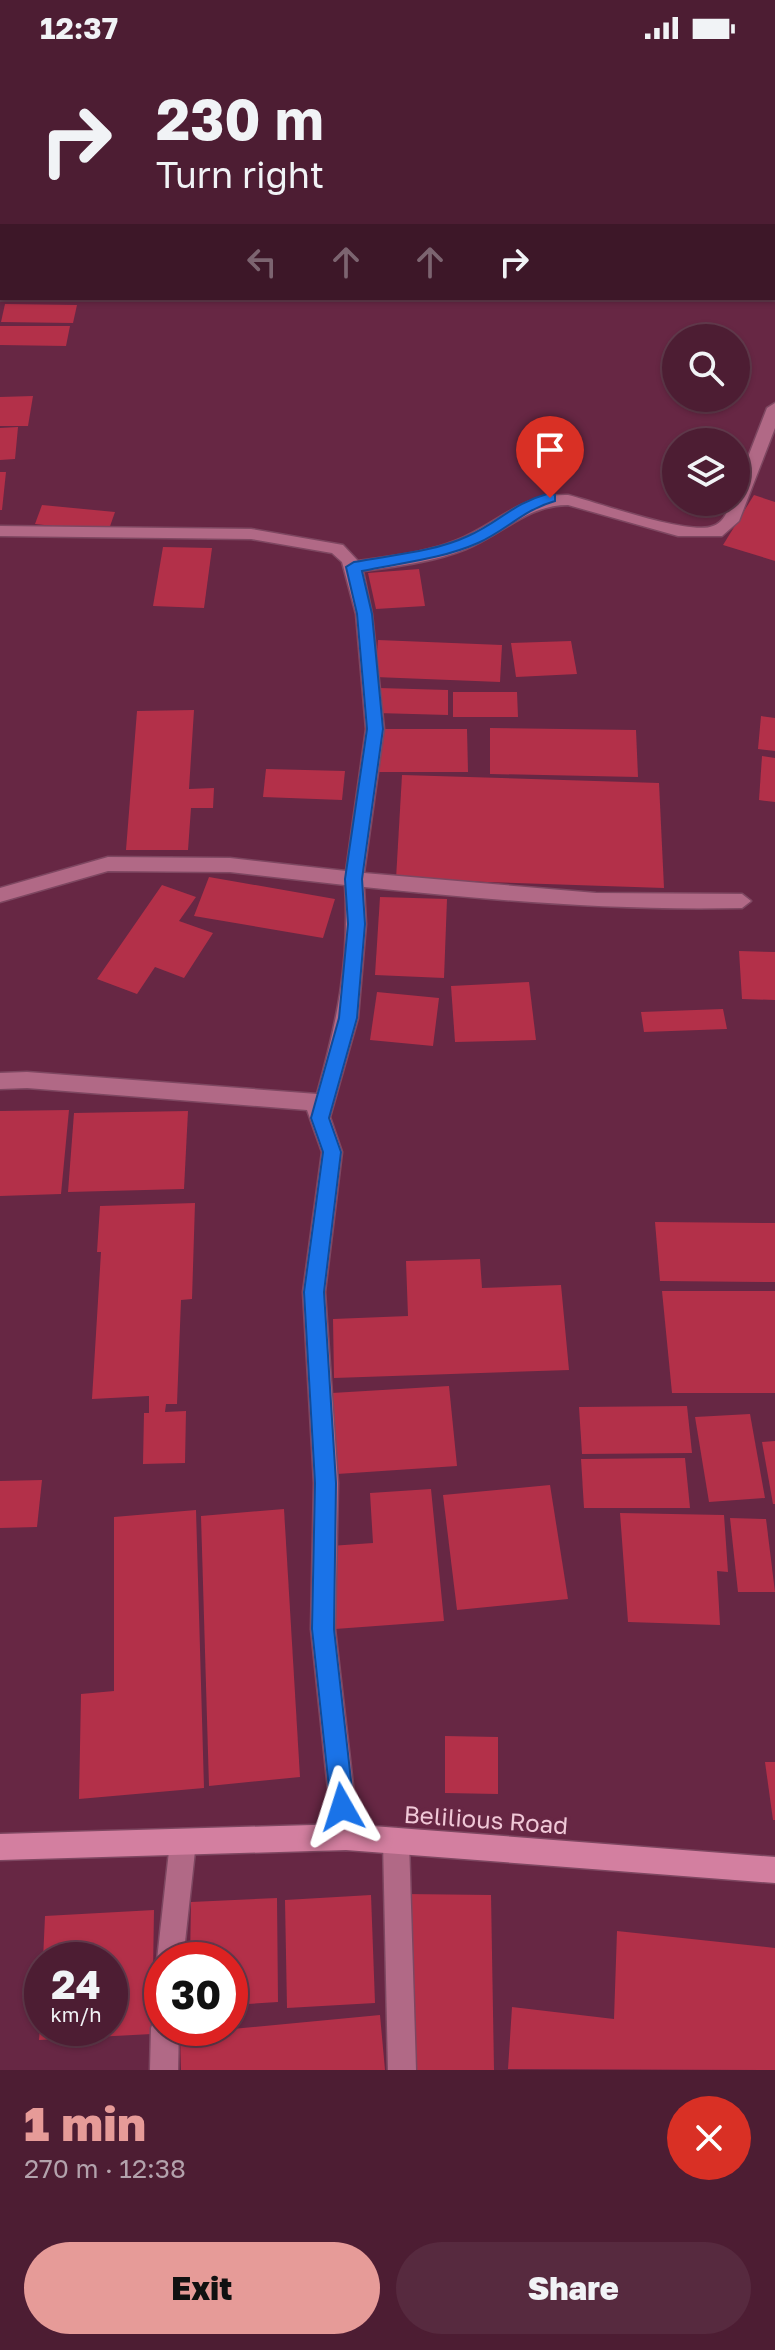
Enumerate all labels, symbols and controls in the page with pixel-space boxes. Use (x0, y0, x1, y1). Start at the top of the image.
text: 12:37 (40, 10, 118, 46)
text: 230 m (156, 85, 324, 152)
icon: right (24, 88, 128, 192)
text: Turn right (156, 153, 324, 196)
icon: left (240, 240, 284, 284)
icon: ahead (324, 240, 368, 284)
icon: ahead (408, 240, 452, 284)
icon: right (492, 240, 536, 284)
map controls (662, 324, 750, 516)
button: search (662, 324, 750, 412)
pin (516, 416, 584, 498)
icon: arrive (528, 428, 572, 472)
button: layers (662, 428, 750, 516)
position arrow (300, 1765, 384, 1849)
street label: Belilious Road (403, 1799, 569, 1839)
speed limit sign: 30 (144, 1942, 248, 2046)
text: 24 (51, 1960, 101, 2008)
text: km/h (51, 2002, 101, 2026)
text: 1 min (24, 2094, 146, 2152)
button: close (667, 2096, 751, 2180)
text: 270 m · 12:38 (24, 2153, 186, 2184)
button: Exit (24, 2242, 380, 2334)
button: Share (396, 2242, 751, 2334)

